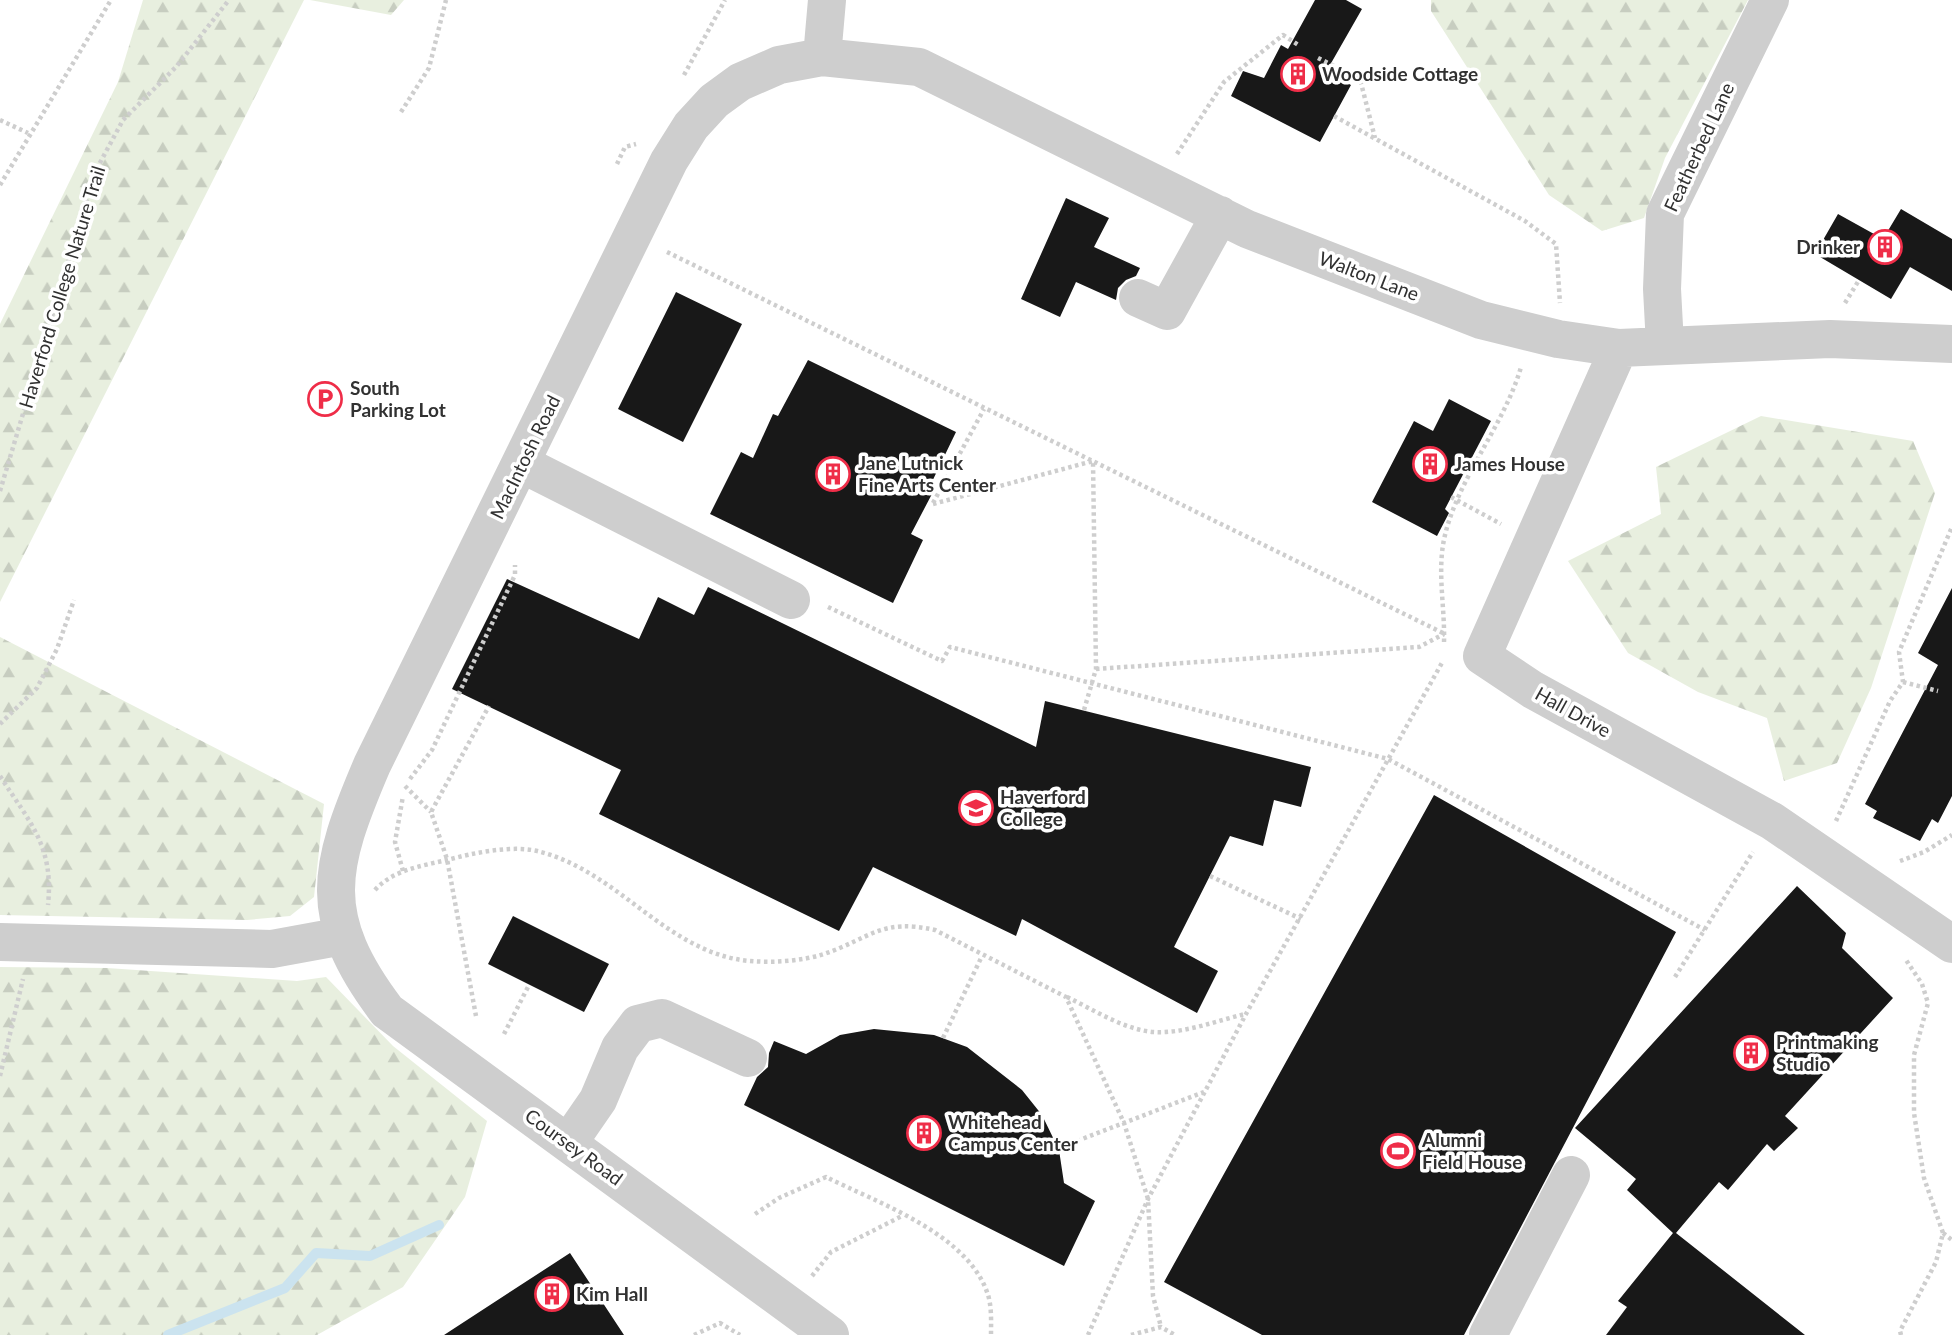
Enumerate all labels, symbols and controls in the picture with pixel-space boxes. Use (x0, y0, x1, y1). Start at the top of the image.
building icon: Woodside Cottage (1279, 55, 1317, 93)
place label: Woodside Cottage (1322, 62, 1478, 85)
street label: Featherbed Lane (1659, 79, 1738, 215)
street label: Haverford College Nature Trail (14, 163, 109, 411)
building icon: Drinker (1866, 228, 1904, 266)
place label: Drinker (1796, 235, 1861, 258)
street label: Walton Lane (1316, 246, 1422, 305)
place label: South Parking Lot (350, 376, 446, 421)
parking icon: South Parking Lot (306, 380, 344, 418)
street label: MacIntosh Road (485, 391, 564, 522)
building icon: James House (1411, 445, 1449, 483)
place label: Jane Lutnick Fine Arts Center (858, 451, 997, 496)
place label: James House (1454, 452, 1565, 475)
building icon: Jane Lutnick Fine Arts Center (814, 455, 852, 493)
street label: Hall Drive (1531, 681, 1615, 742)
place label: Haverford College (1000, 785, 1086, 830)
school or university icon: Haverford College (957, 789, 995, 827)
place label: Printmaking Studio (1776, 1030, 1878, 1075)
building icon: Printmaking Studio (1732, 1034, 1770, 1072)
street label: Coursey Road (521, 1103, 628, 1190)
place label: Whitehead Campus Center (948, 1110, 1079, 1155)
building icon: Whitehead Campus Center (905, 1114, 943, 1152)
place label: Alumni Field House (1421, 1128, 1522, 1173)
sports icon: Alumni Field House (1379, 1132, 1417, 1170)
building icon: Kim Hall (533, 1275, 571, 1313)
place label: Kim Hall (576, 1282, 648, 1305)

